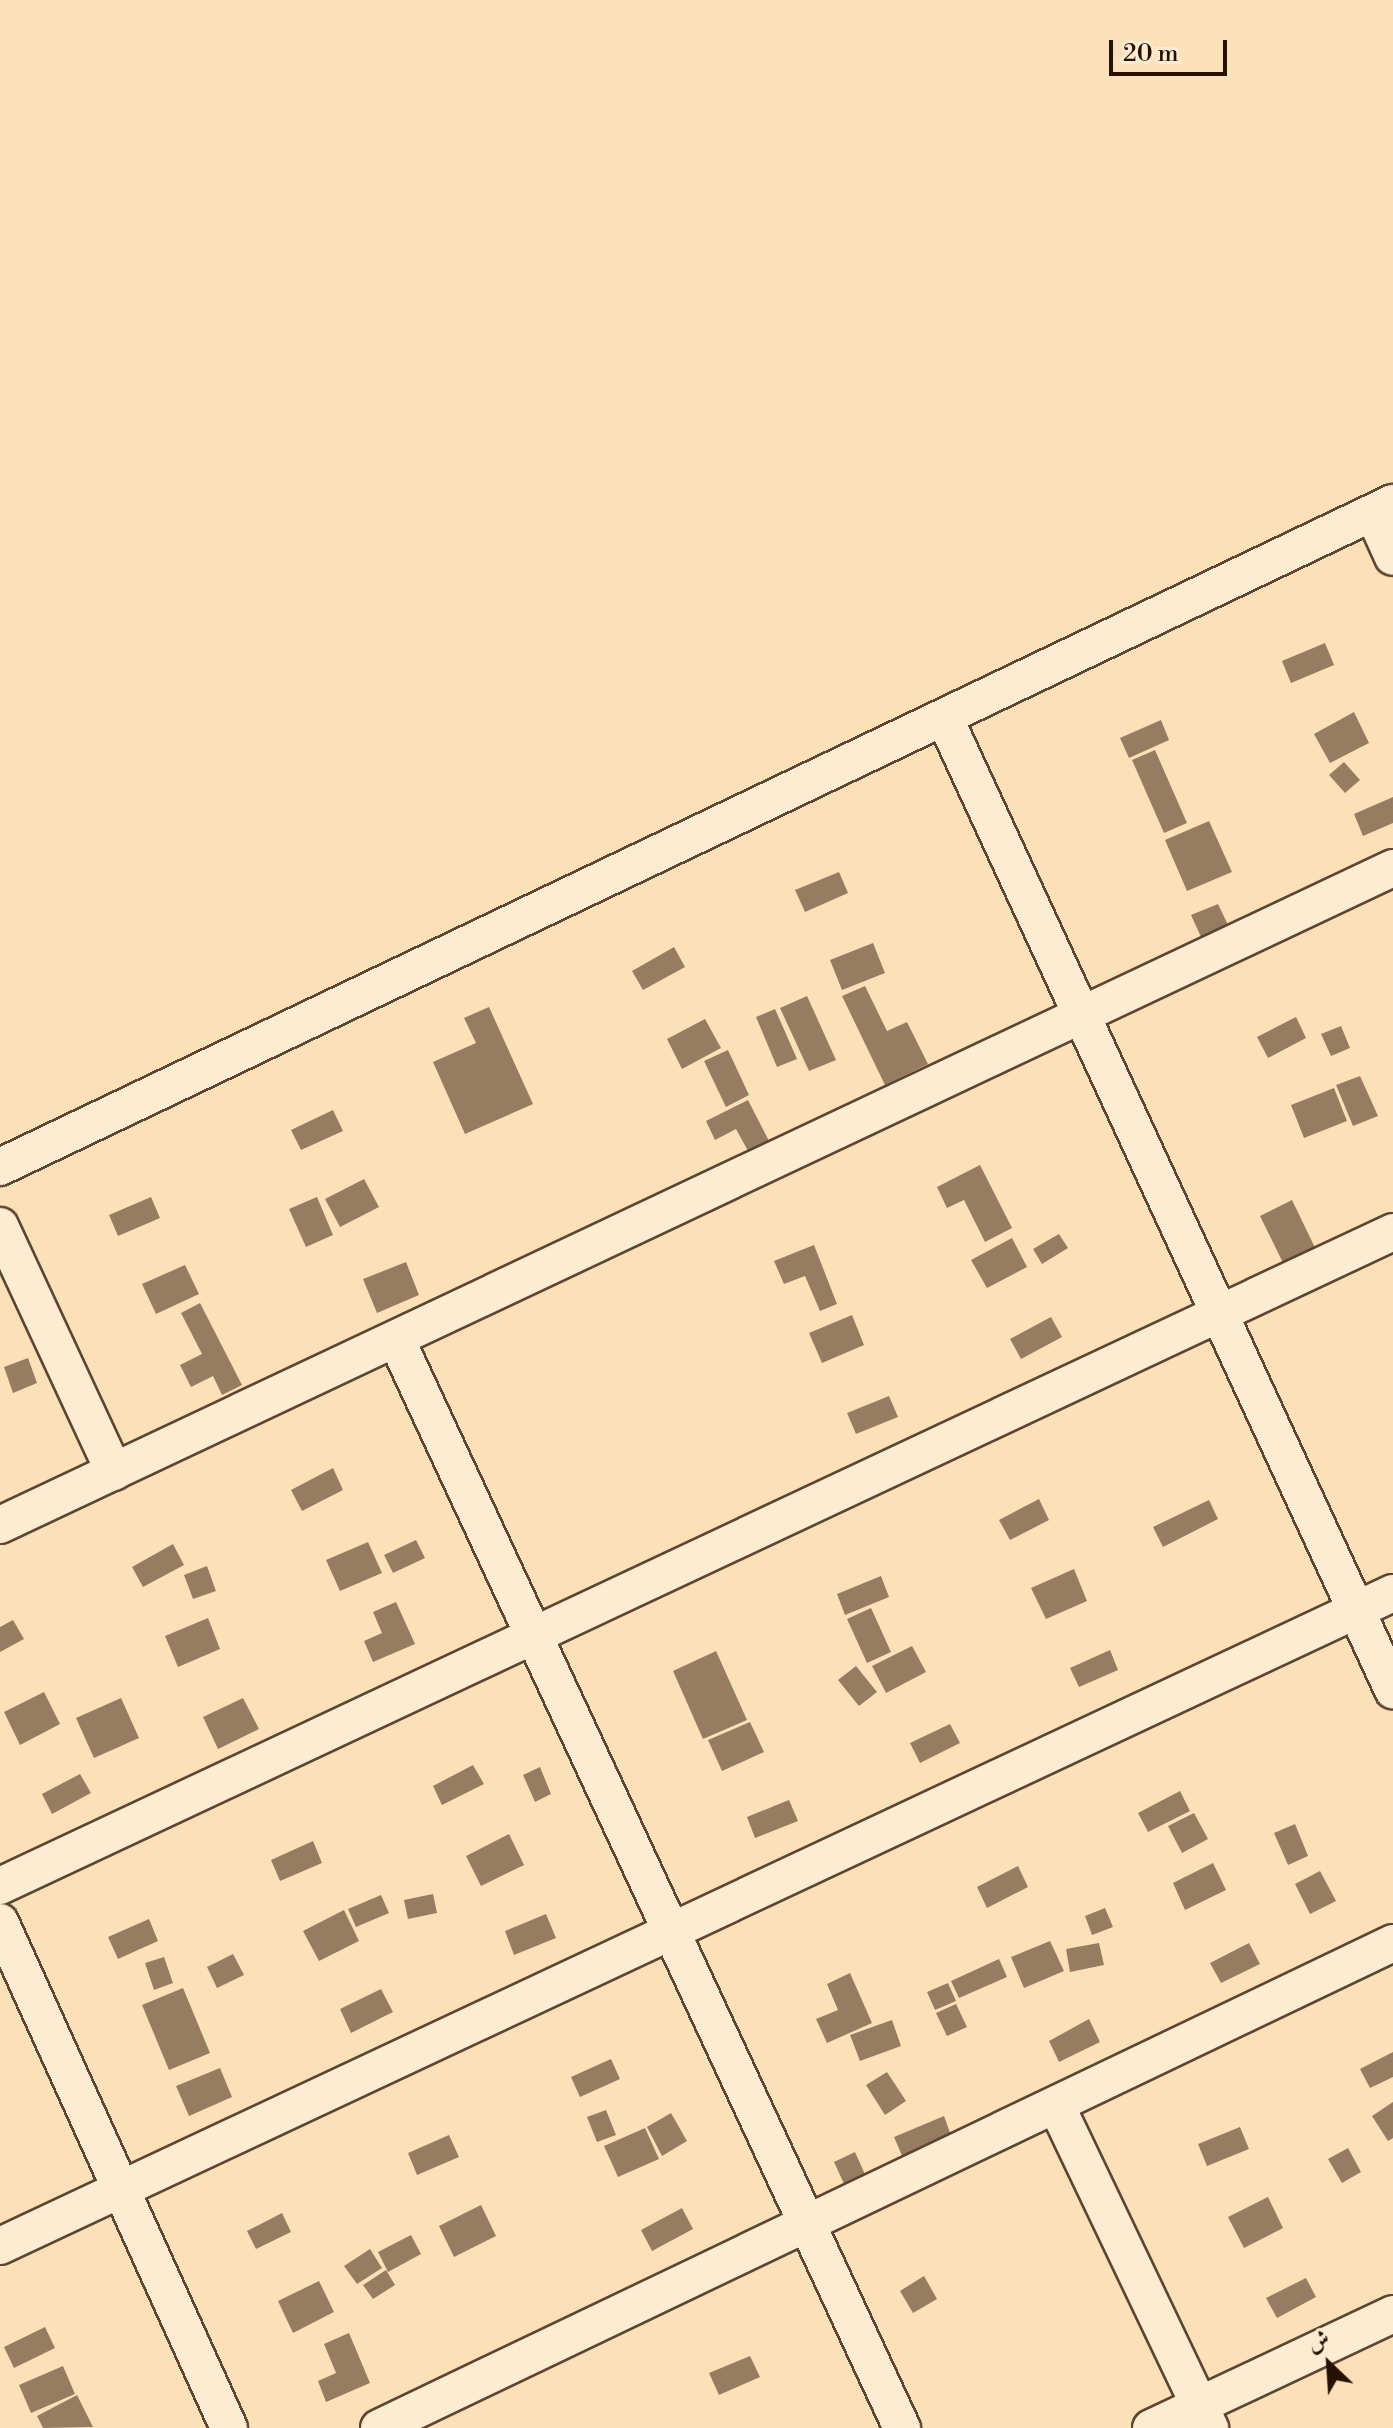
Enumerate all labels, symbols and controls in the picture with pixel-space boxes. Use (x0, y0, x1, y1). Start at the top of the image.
scale bar (1113, 24, 1231, 74)
text: 20 m (1123, 39, 1179, 69)
north arrow (1289, 2324, 1369, 2404)
text: ش (1303, 2325, 1334, 2359)

